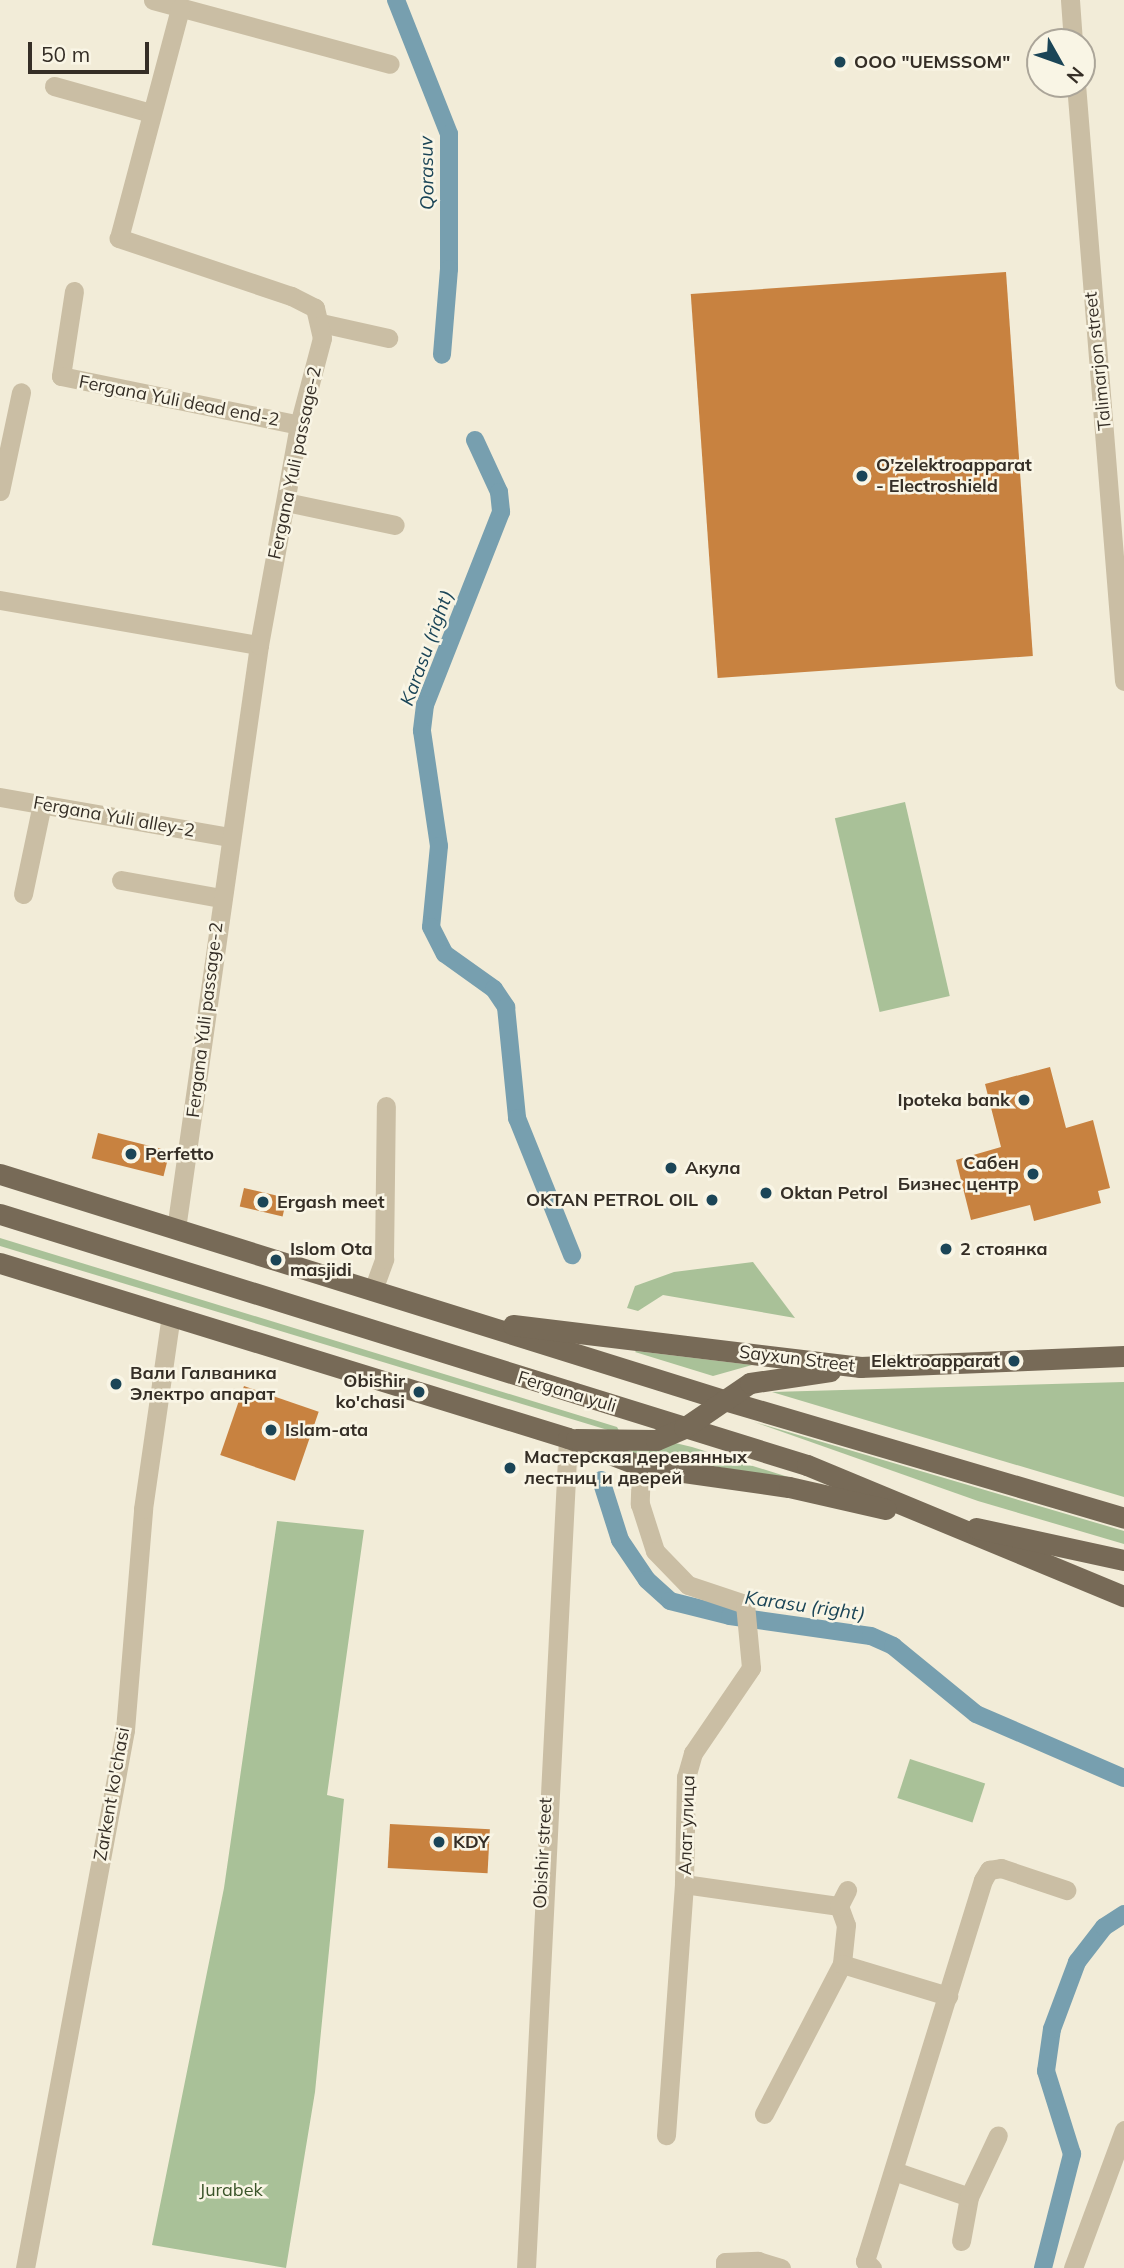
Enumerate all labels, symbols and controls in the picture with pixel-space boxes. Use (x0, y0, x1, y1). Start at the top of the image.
scale bar (32, 28, 152, 72)
north arrow (1026, 28, 1096, 98)
text: 50 m (41, 41, 90, 67)
place label: ООО "UEMSSOM" (854, 51, 1010, 73)
marker: ООО "UEMSSOM" (832, 54, 848, 70)
text: N (1062, 62, 1089, 88)
water label: Qorasuv (415, 136, 439, 210)
street label: Talimarjon street (1080, 291, 1116, 431)
street label: Fergana Yuli passage-2 (264, 365, 326, 561)
street label: Fergana Yuli dead end-2 (77, 371, 281, 431)
place label: O'zelektroapparat - Electroshield (876, 455, 1032, 498)
marker: O'zelektroapparat - Electroshield (854, 468, 870, 484)
water label: Karasu (right) (396, 587, 458, 709)
street label: Fergana Yuli alley-2 (32, 792, 196, 842)
street label: Fergana Yuli passage-2 (182, 921, 228, 1119)
place label: Ipoteka bank (898, 1089, 1010, 1111)
marker: Ipoteka bank (1016, 1092, 1032, 1108)
place label: Perfetto (145, 1143, 214, 1165)
marker: Perfetto (123, 1146, 139, 1162)
place label: Сабен Бизнес центр (898, 1153, 1019, 1196)
place label: Акула (685, 1157, 741, 1179)
marker: Акула (663, 1160, 679, 1176)
marker: Сабен Бизнес центр (1025, 1166, 1041, 1182)
place label: Oktan Petrol (780, 1182, 888, 1204)
marker: Oktan Petrol (758, 1185, 774, 1201)
place label: OKTAN PETROL OIL (526, 1189, 698, 1211)
place label: Ergash meet (277, 1191, 384, 1213)
marker: OKTAN PETROL OIL (704, 1192, 720, 1208)
marker: Ergash meet (255, 1194, 271, 1210)
place label: 2 стоянка (960, 1238, 1048, 1260)
place label: Islom Ota masjidi (290, 1239, 373, 1282)
marker: 2 стоянка (938, 1241, 954, 1257)
marker: Islom Ota masjidi (268, 1252, 284, 1268)
street label: Sayxun Street (738, 1341, 856, 1377)
place label: Elektroapparat (871, 1350, 1000, 1372)
marker: Elektroapparat (1006, 1353, 1022, 1369)
place label: Вали Галваника Электро апарат (130, 1363, 277, 1406)
street label: Fergana yuli (515, 1367, 619, 1417)
place label: Obishir ko'chasi (335, 1371, 405, 1414)
marker: Вали Галваника Электро апарат (108, 1376, 124, 1392)
marker: Obishir ko'chasi (411, 1384, 427, 1400)
place label: Islam-ata (285, 1419, 368, 1441)
marker: Islam-ata (263, 1422, 279, 1438)
place label: Мастерская деревянных лестниц и дверей (524, 1447, 747, 1490)
marker: Мастерская деревянных лестниц и дверей (502, 1460, 518, 1476)
water label: Karasu (right) (743, 1586, 867, 1626)
street label: Zarkent ko'chasi (90, 1726, 134, 1862)
street label: Алат улица (674, 1775, 700, 1875)
street label: Obishir street (529, 1797, 557, 1909)
place label: KDY (453, 1831, 489, 1853)
marker: KDY (431, 1834, 447, 1850)
park label: Jurabek (199, 2179, 263, 2201)

